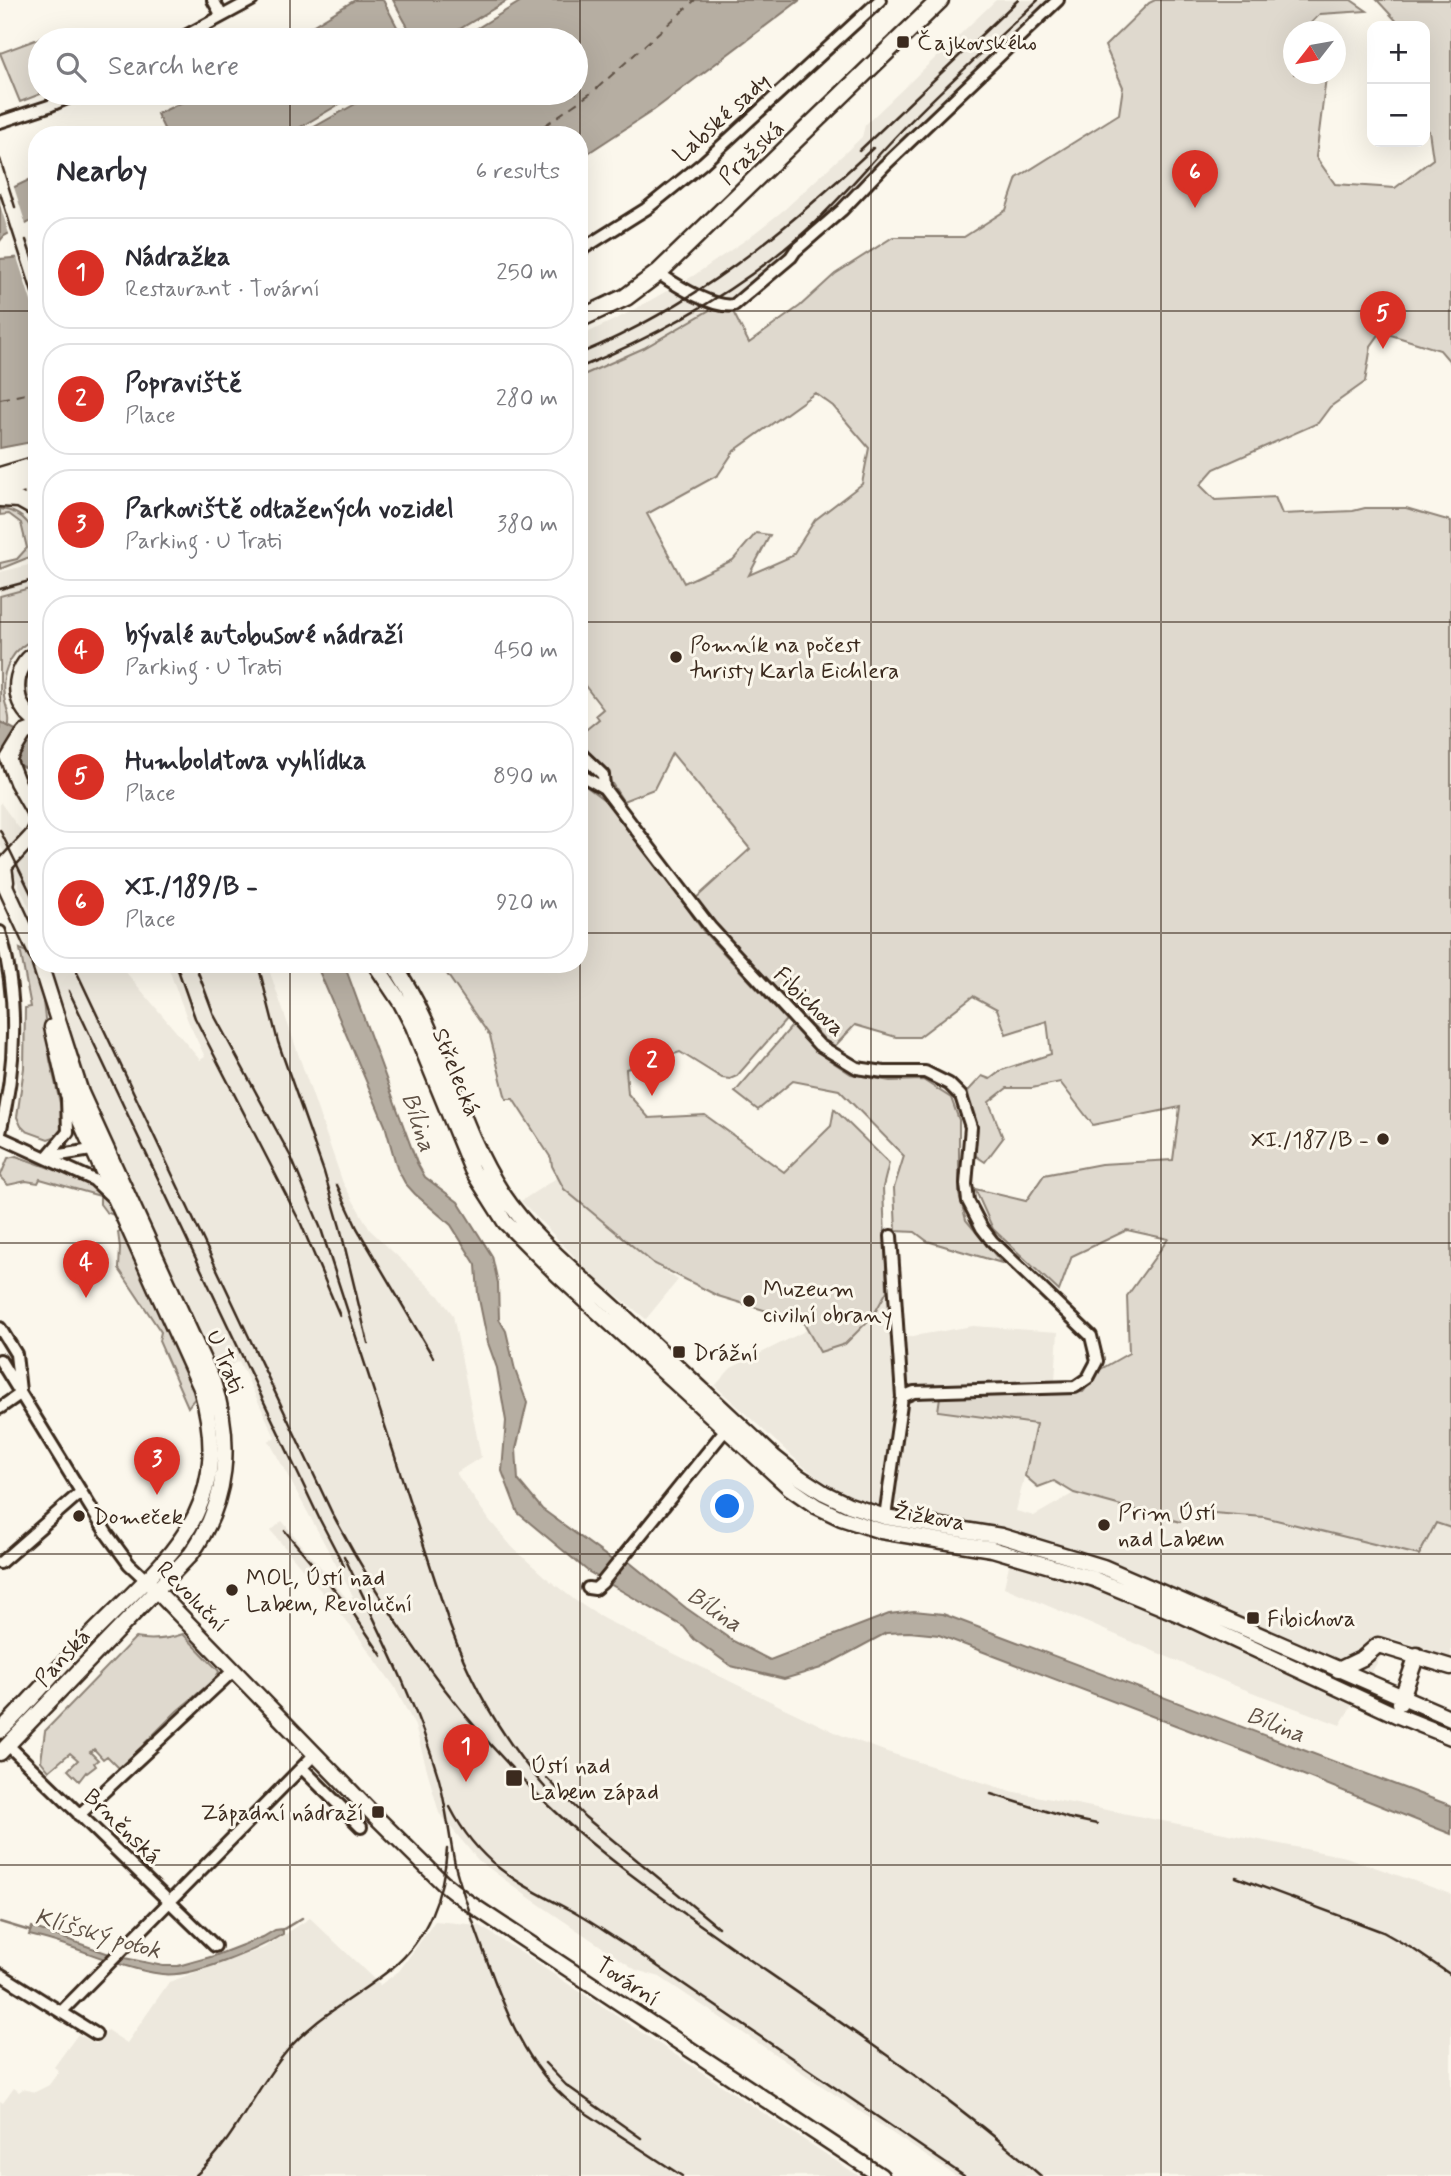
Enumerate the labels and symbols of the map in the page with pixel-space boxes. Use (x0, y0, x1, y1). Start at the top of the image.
north arrow (1283, 21, 1346, 84)
place label: Čajkovského (917, 29, 1037, 59)
marker: Čajkovského (895, 34, 911, 50)
street label: Labské sady (667, 67, 777, 170)
street label: Pražská (713, 115, 792, 192)
pin: 6 (1172, 150, 1218, 208)
pin: 5 (1360, 291, 1406, 349)
place label: Pomník na počest turisty Karla Eichlera (689, 631, 899, 687)
marker: Pomník na počest turisty Karla Eichlera (668, 649, 684, 665)
street label: Fibichova (766, 961, 851, 1044)
street label: Střelecká (424, 1024, 486, 1121)
pin: 2 (629, 1038, 675, 1096)
water label: Bílina (393, 1089, 442, 1156)
place label: XI./187/B - (1251, 1126, 1369, 1156)
marker: XI./187/B - (1375, 1131, 1391, 1147)
pin: 4 (63, 1240, 109, 1298)
place label: Muzeum civilní obrany (763, 1275, 892, 1331)
marker: Muzeum civilní obrany (741, 1293, 757, 1309)
street label: U Trati (198, 1326, 250, 1398)
place label: Drážní (693, 1339, 759, 1369)
marker: Drážní (671, 1344, 687, 1360)
pin: 3 (134, 1437, 180, 1495)
your location (710, 1489, 744, 1523)
street label: Žižkova (892, 1497, 967, 1539)
place label: Prim Ústí nad Labem (1118, 1499, 1225, 1555)
place label: Domeček (93, 1503, 183, 1533)
marker: Domeček (71, 1508, 87, 1524)
marker: Prim Ústí nad Labem (1096, 1517, 1112, 1533)
street label: Revoluční (149, 1555, 234, 1640)
place label: MOL, Ústí nad Labem, Revoluční (246, 1564, 413, 1620)
water label: Bílina (681, 1581, 748, 1640)
marker: MOL, Ústí nad Labem, Revoluční (224, 1582, 240, 1598)
place label: Fibichova (1267, 1605, 1356, 1635)
marker: Fibichova (1245, 1610, 1261, 1626)
street label: Panská (29, 1623, 98, 1694)
water label: Bílina (1242, 1700, 1309, 1751)
pin: 1 (443, 1724, 489, 1782)
place label: Ústí nad Labem západ (530, 1752, 659, 1808)
marker: Ústí nad Labem západ (504, 1768, 524, 1788)
street label: Brněnská (76, 1783, 167, 1872)
place label: Západní nádraží (200, 1799, 364, 1829)
marker: Západní nádraží (370, 1804, 386, 1820)
water label: Klíšský potok (31, 1902, 164, 1967)
street label: Tovární (589, 1950, 665, 2015)

